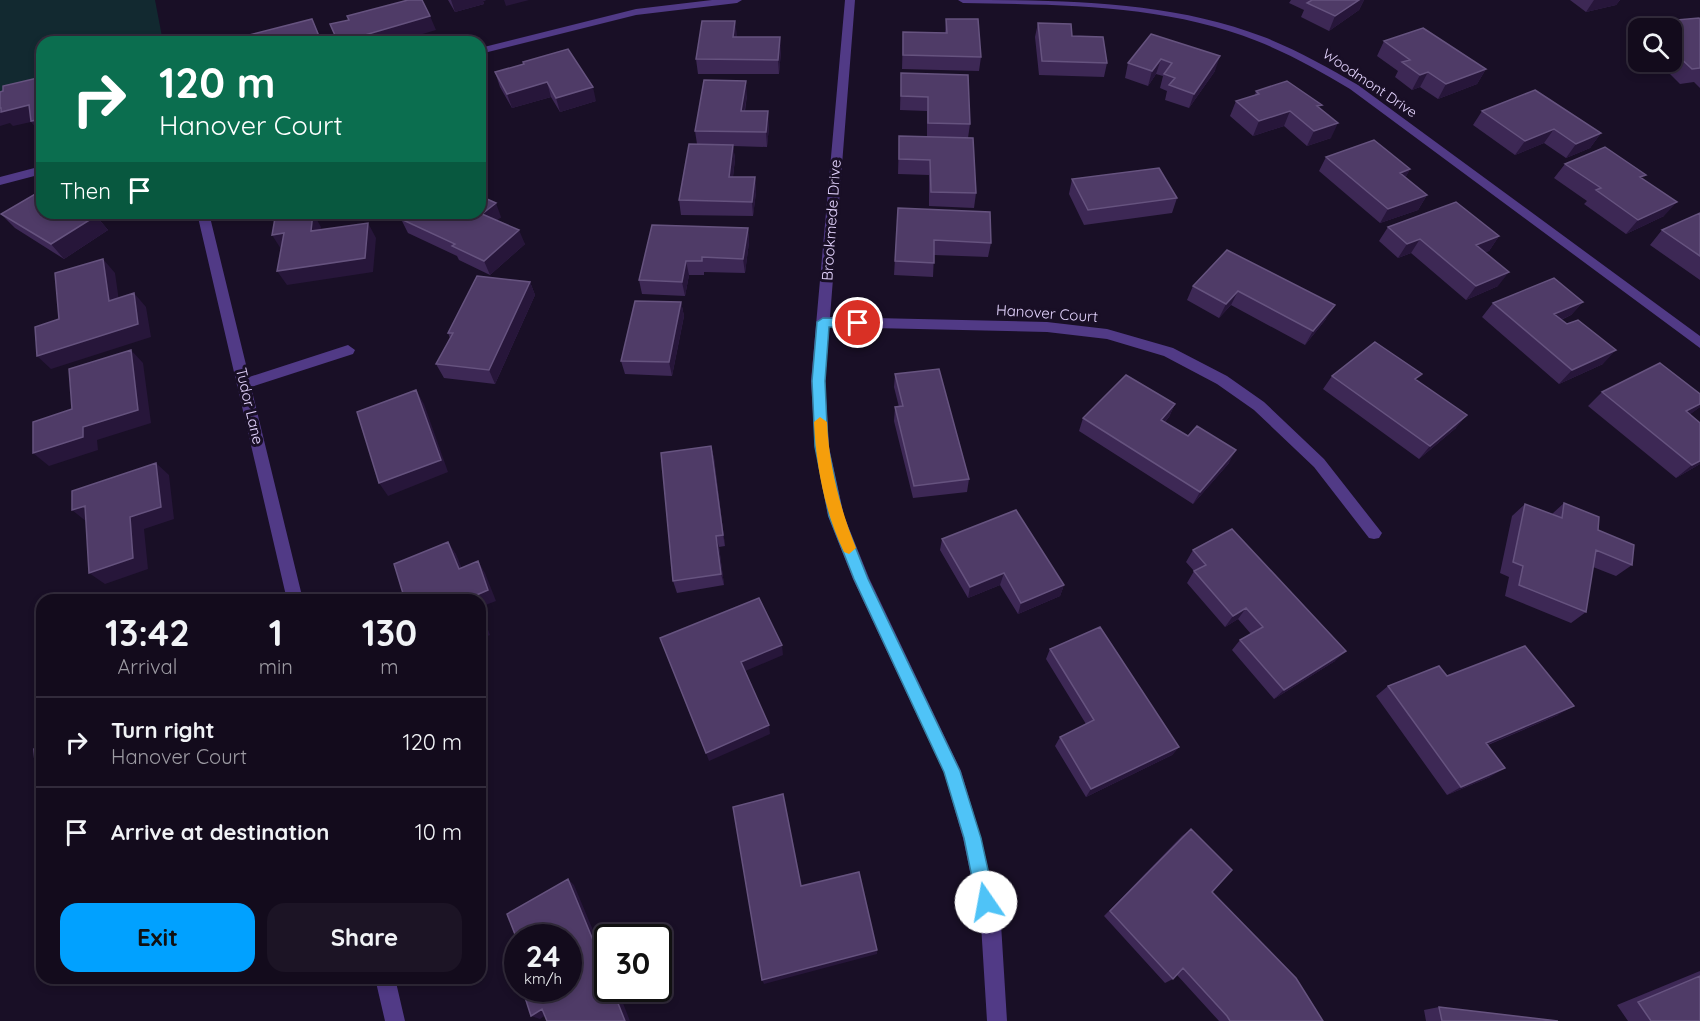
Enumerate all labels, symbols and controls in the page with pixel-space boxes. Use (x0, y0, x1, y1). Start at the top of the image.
map controls (1628, 18, 1682, 72)
button: search (1628, 18, 1682, 72)
street label: Woodmont Drive (1319, 45, 1421, 121)
text: 120 m (159, 56, 276, 109)
icon: right (60, 60, 138, 138)
text: Hanover Court (159, 108, 343, 142)
street label: Brookmede Drive (817, 159, 845, 281)
icon: arrive (123, 174, 156, 207)
text: Then (60, 177, 111, 205)
pin (832, 297, 883, 348)
street label: Hanover Court (995, 300, 1099, 326)
icon: arrive (841, 306, 874, 339)
street label: Tudor Lane (232, 366, 268, 446)
text: 13:42 (105, 610, 190, 655)
text: 1 (269, 610, 283, 655)
text: 130 (362, 610, 417, 655)
text: Arrival (117, 654, 177, 679)
text: min (259, 654, 293, 679)
text: m (380, 654, 398, 679)
text: Turn right (111, 716, 215, 744)
icon: right (60, 726, 93, 759)
text: 120 m (403, 728, 462, 756)
text: Hanover Court (111, 744, 247, 769)
icon: arrive (60, 816, 93, 849)
text: Arrive at destination (111, 818, 329, 846)
text: 10 m (415, 818, 462, 846)
position arrow (954, 870, 1018, 934)
button: Exit (60, 903, 255, 972)
button: Share (267, 903, 462, 972)
speed limit sign: 30 (594, 924, 672, 1002)
text: 24 (526, 937, 560, 975)
text: km/h (524, 969, 562, 988)

